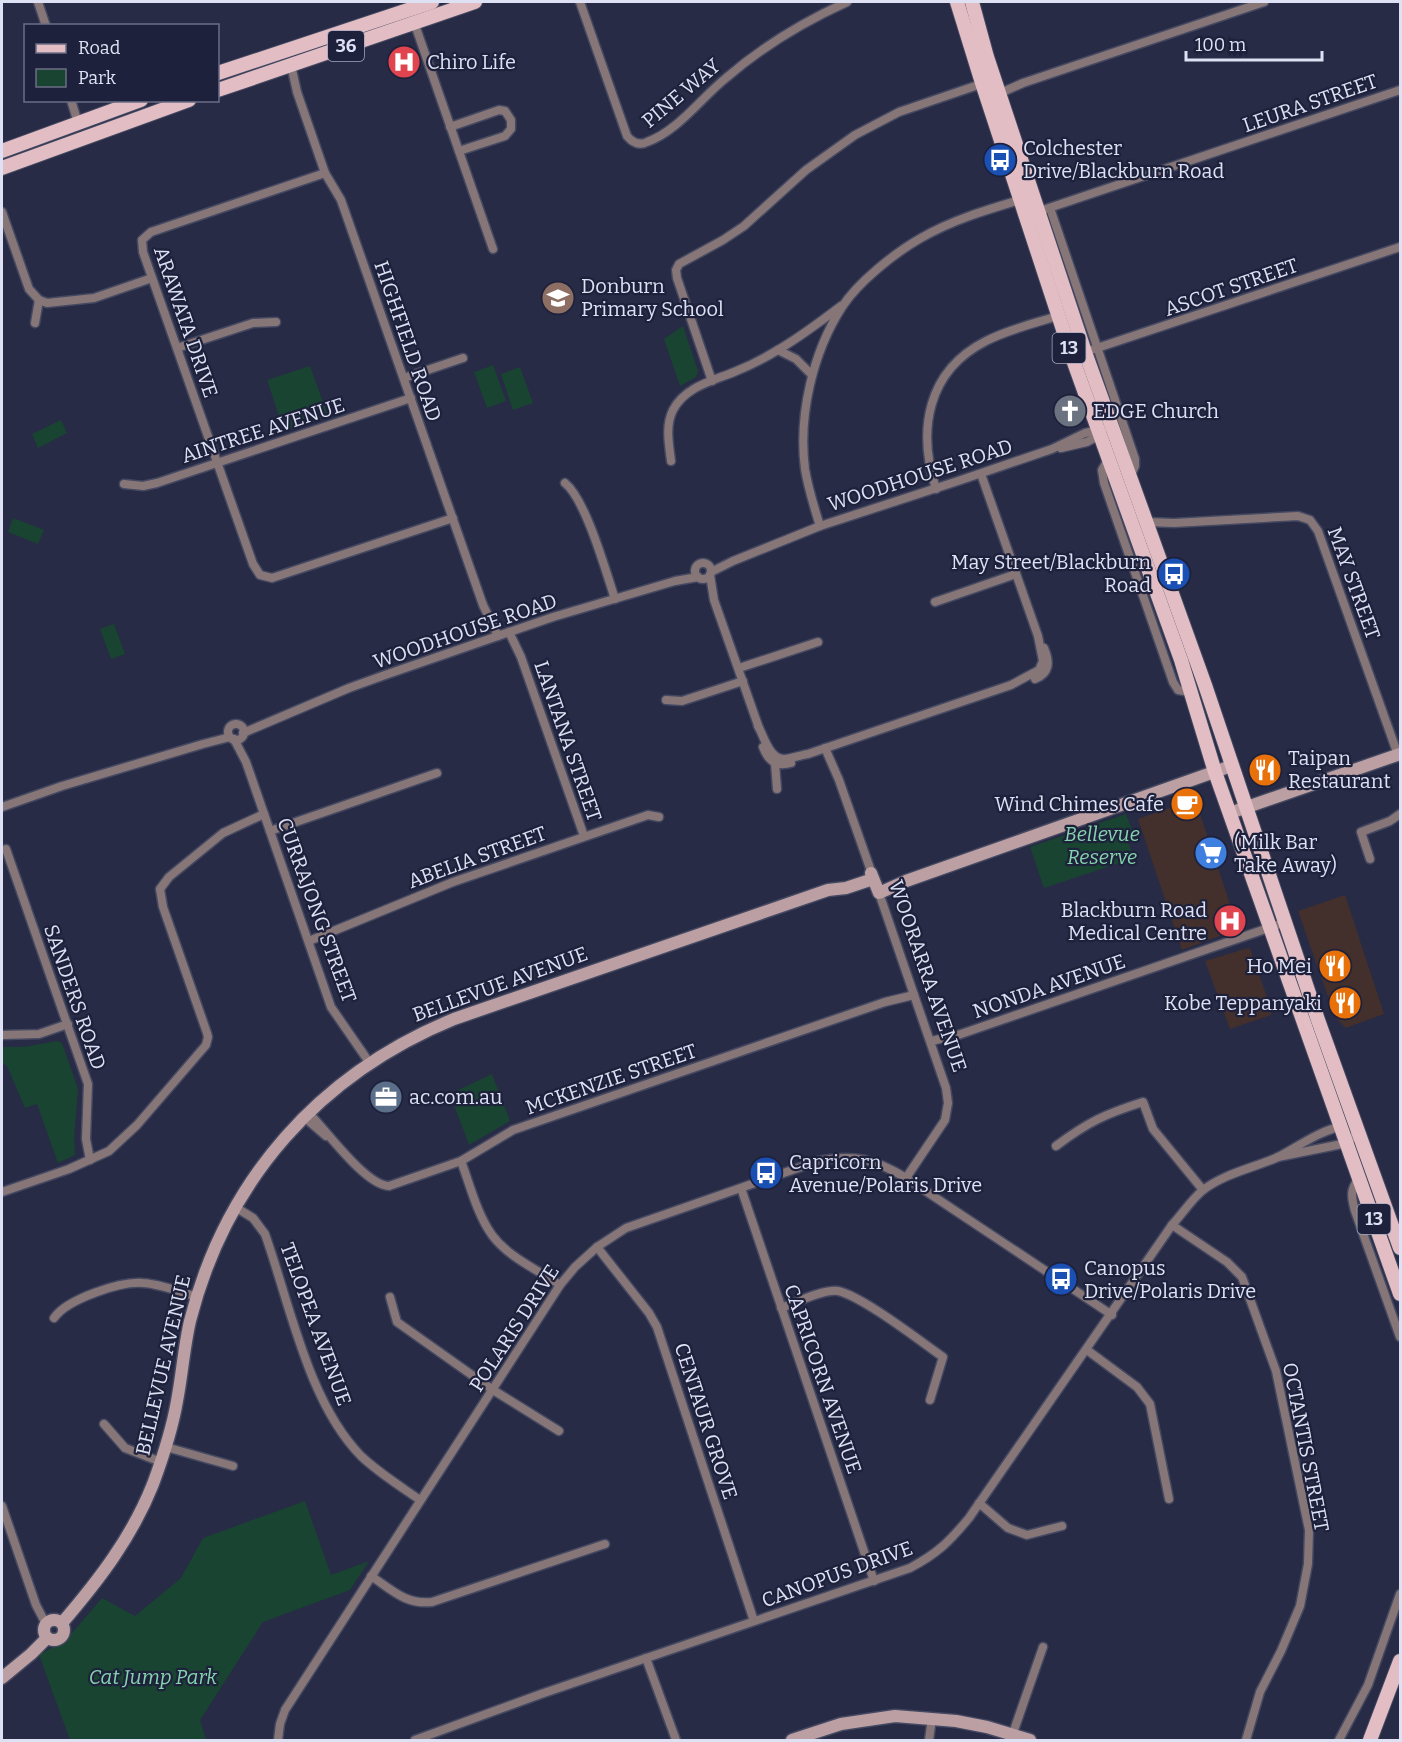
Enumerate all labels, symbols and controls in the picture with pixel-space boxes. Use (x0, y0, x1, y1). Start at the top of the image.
legend (24, 24, 219, 102)
scale bar (1186, 24, 1322, 62)
road number: 36 (328, 31, 364, 61)
text: 100 m (1195, 34, 1246, 56)
text: Road (78, 37, 121, 59)
hospital icon: Chiro Life (386, 44, 422, 80)
place label: Chiro Life (427, 50, 516, 74)
street label: PINE WAY (637, 53, 725, 133)
text: Park (78, 67, 117, 89)
street label: LEURA STREET (1240, 69, 1381, 137)
place label: Colchester Drive/Blackburn Road (1023, 136, 1225, 183)
bus stop icon: Colchester Drive/Blackburn Road (982, 142, 1018, 178)
street label: ARAWATA DRIVE (149, 243, 223, 401)
street label: ASCOT STREET (1161, 253, 1301, 321)
street label: HIGHFIELD ROAD (369, 257, 447, 425)
place label: Donburn Primary School (581, 274, 724, 321)
school or university icon: Donburn Primary School (540, 280, 576, 316)
road number: 13 (1052, 333, 1086, 363)
street label: AINTREE AVENUE (178, 392, 348, 468)
church icon: EDGE Church (1052, 393, 1088, 429)
place label: EDGE Church (1093, 399, 1219, 423)
street label: WOODHOUSE ROAD (825, 434, 1015, 516)
street label: MAY STREET (1323, 523, 1386, 643)
place label: May Street/Blackburn Road (951, 550, 1151, 597)
bus stop icon: May Street/Blackburn Road (1156, 556, 1192, 592)
street label: WOODHOUSE ROAD (370, 588, 560, 674)
street label: LANTANA STREET (529, 658, 607, 825)
place label: Taipan Restaurant (1288, 746, 1391, 793)
restaurant icon: Taipan Restaurant (1247, 752, 1283, 788)
cafe icon: Wind Chimes Cafe (1169, 786, 1205, 822)
place label: Wind Chimes Cafe (995, 792, 1164, 816)
street label: CURRAJONG STREET (272, 814, 362, 1006)
street label: ABELIA STREET (405, 821, 550, 893)
park label: Bellevue Reserve (1064, 822, 1140, 869)
place label: (Milk Bar Take Away) (1234, 830, 1337, 877)
supermarket icon: (Milk Bar Take Away) (1193, 835, 1229, 871)
street label: WOORARRA AVENUE (884, 877, 972, 1075)
place label: Blackburn Road Medical Centre (1061, 898, 1207, 945)
hospital icon: Blackburn Road Medical Centre (1212, 903, 1248, 939)
street label: SANDERS ROAD (39, 921, 111, 1073)
street label: BELLEVUE AVENUE (409, 941, 591, 1027)
restaurant icon: Ho Mei (1317, 948, 1353, 984)
street label: NONDA AVENUE (970, 949, 1128, 1023)
place label: Ho Mei (1247, 954, 1312, 978)
restaurant icon: Kobe Teppanyaki (1327, 985, 1363, 1021)
place label: Kobe Teppanyaki (1164, 991, 1322, 1015)
street label: MCKENZIE STREET (522, 1038, 700, 1120)
office icon: ac.com.au (368, 1079, 404, 1115)
place label: ac.com.au (409, 1085, 502, 1109)
place label: Capricorn Avenue/Polaris Drive (789, 1150, 982, 1197)
bus stop icon: Capricorn Avenue/Polaris Drive (748, 1155, 784, 1191)
road number: 13 (1358, 1204, 1390, 1234)
street label: TELOPEA AVENUE (275, 1239, 357, 1409)
place label: Canopus Drive/Polaris Drive (1084, 1256, 1256, 1303)
street label: POLARIS DRIVE (464, 1260, 564, 1396)
bus stop icon: Canopus Drive/Polaris Drive (1043, 1261, 1079, 1297)
street label: BELLEVUE AVENUE (131, 1272, 195, 1458)
street label: CAPRICORN AVENUE (779, 1281, 867, 1477)
street label: CENTAUR GROVE (669, 1340, 743, 1502)
street label: OCTANTIS STREET (1278, 1360, 1334, 1534)
street label: CANOPUS DRIVE (758, 1536, 916, 1612)
park label: Cat Jump Park (89, 1665, 217, 1689)

